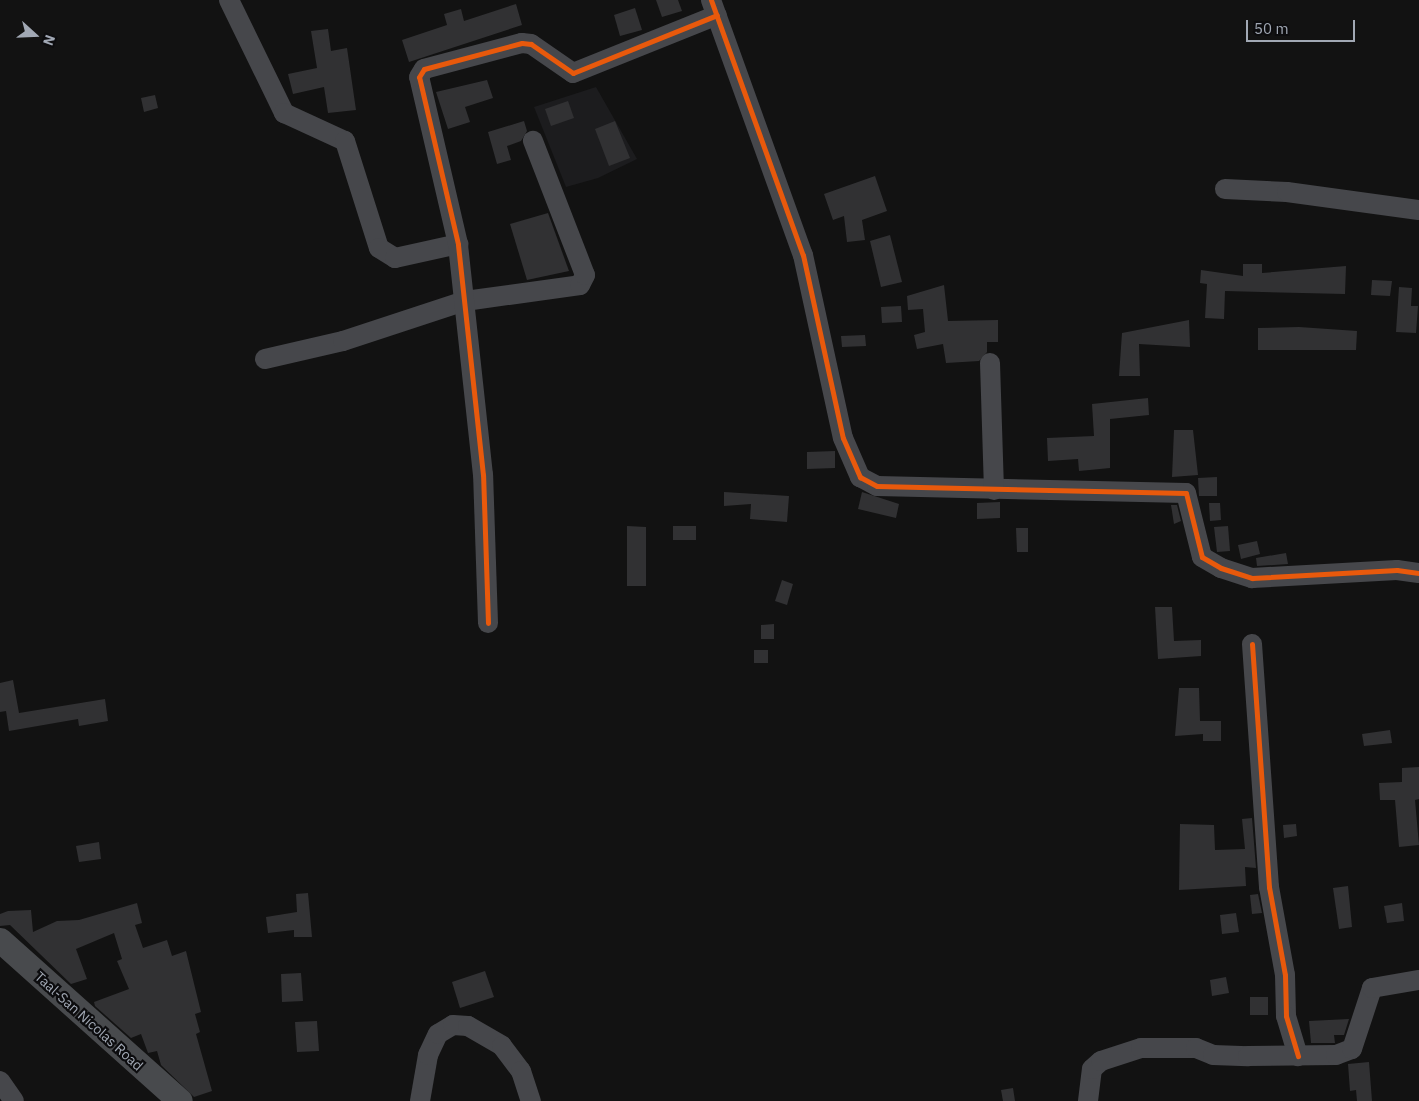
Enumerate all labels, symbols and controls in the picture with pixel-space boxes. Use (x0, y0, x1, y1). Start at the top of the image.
north arrow (10, 10, 60, 60)
scale bar (1249, 10, 1358, 42)
text: 50 m (1254, 19, 1289, 38)
text: N (39, 32, 59, 48)
street label: Taal-San Nicolas Road (32, 968, 146, 1074)

